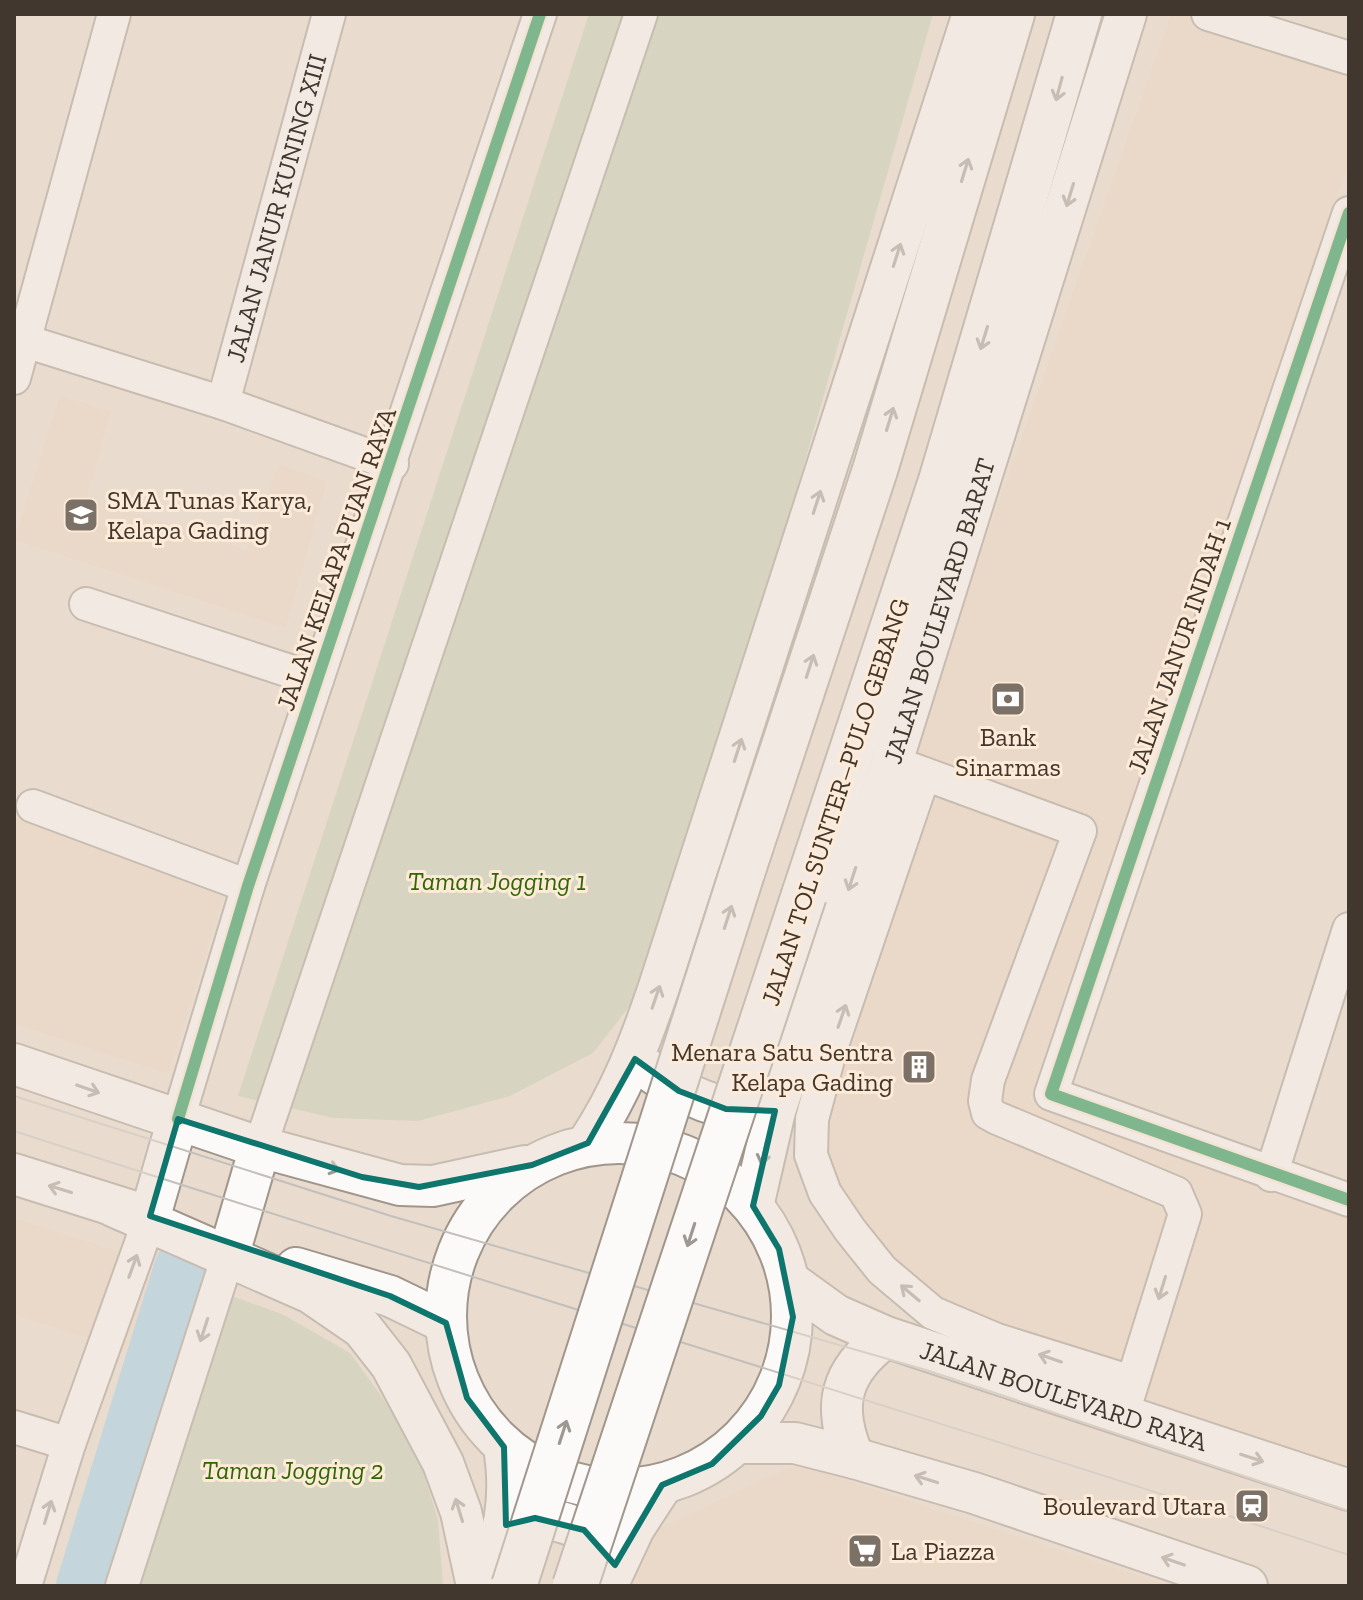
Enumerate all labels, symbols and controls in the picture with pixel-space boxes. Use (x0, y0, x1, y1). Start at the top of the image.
street label: JALAN JANUR KUNING XIII (219, 50, 333, 366)
one-way arrow (1051, 76, 1066, 102)
one-way arrow (958, 157, 973, 183)
one-way arrow (1061, 183, 1076, 208)
one-way arrow (890, 242, 905, 267)
one-way arrow (976, 325, 991, 351)
street label: JALAN KELAPA PUAN RAYA (269, 402, 403, 715)
one-way arrow (883, 406, 898, 432)
street label: JALAN BOULEVARD BARAT (876, 454, 1002, 768)
place label: SMA Tunas Karya, Kelapa Gading (107, 484, 312, 546)
one-way arrow (811, 490, 826, 515)
school or university icon: SMA Tunas Karya, Kelapa Gading (62, 496, 100, 534)
street label: JALAN JANUR INDAH 1 (1120, 514, 1238, 778)
street label: JALAN TOL SUNTER–PULO GEBANG (754, 594, 916, 1010)
one-way arrow (804, 654, 819, 679)
bank icon: Bank Sinarmas (989, 680, 1027, 718)
place label: Bank Sinarmas (955, 721, 1061, 783)
one-way arrow (732, 738, 747, 763)
park label: Taman Jogging 1 (408, 865, 586, 897)
one-way arrow (844, 867, 859, 892)
one-way arrow (721, 905, 736, 931)
one-way arrow (650, 984, 665, 1009)
one-way arrow (836, 1004, 851, 1029)
place label: Menara Satu Sentra Kelapa Gading (671, 1036, 893, 1098)
building icon: Menara Satu Sentra Kelapa Gading (900, 1048, 938, 1086)
one-way arrow (75, 1082, 100, 1097)
one-way arrow (756, 1140, 771, 1166)
one-way arrow (314, 1160, 340, 1175)
one-way arrow (48, 1181, 73, 1195)
one-way arrow (683, 1222, 698, 1247)
one-way arrow (126, 1253, 141, 1278)
one-way arrow (1153, 1276, 1168, 1301)
one-way arrow (900, 1284, 920, 1302)
one-way arrow (196, 1317, 211, 1343)
street label: JALAN BOULEVARD RAYA (916, 1333, 1213, 1458)
one-way arrow (1038, 1349, 1063, 1364)
one-way arrow (557, 1419, 572, 1444)
one-way arrow (1240, 1452, 1265, 1467)
park label: Taman Jogging 2 (202, 1454, 384, 1486)
one-way arrow (914, 1471, 940, 1486)
station icon: Boulevard Utara (1233, 1487, 1271, 1525)
place label: Boulevard Utara (1043, 1490, 1226, 1522)
one-way arrow (451, 1498, 466, 1524)
one-way arrow (41, 1499, 56, 1525)
supermarket icon: La Piazza (846, 1532, 884, 1570)
place label: La Piazza (891, 1535, 996, 1567)
one-way arrow (1161, 1552, 1186, 1567)

